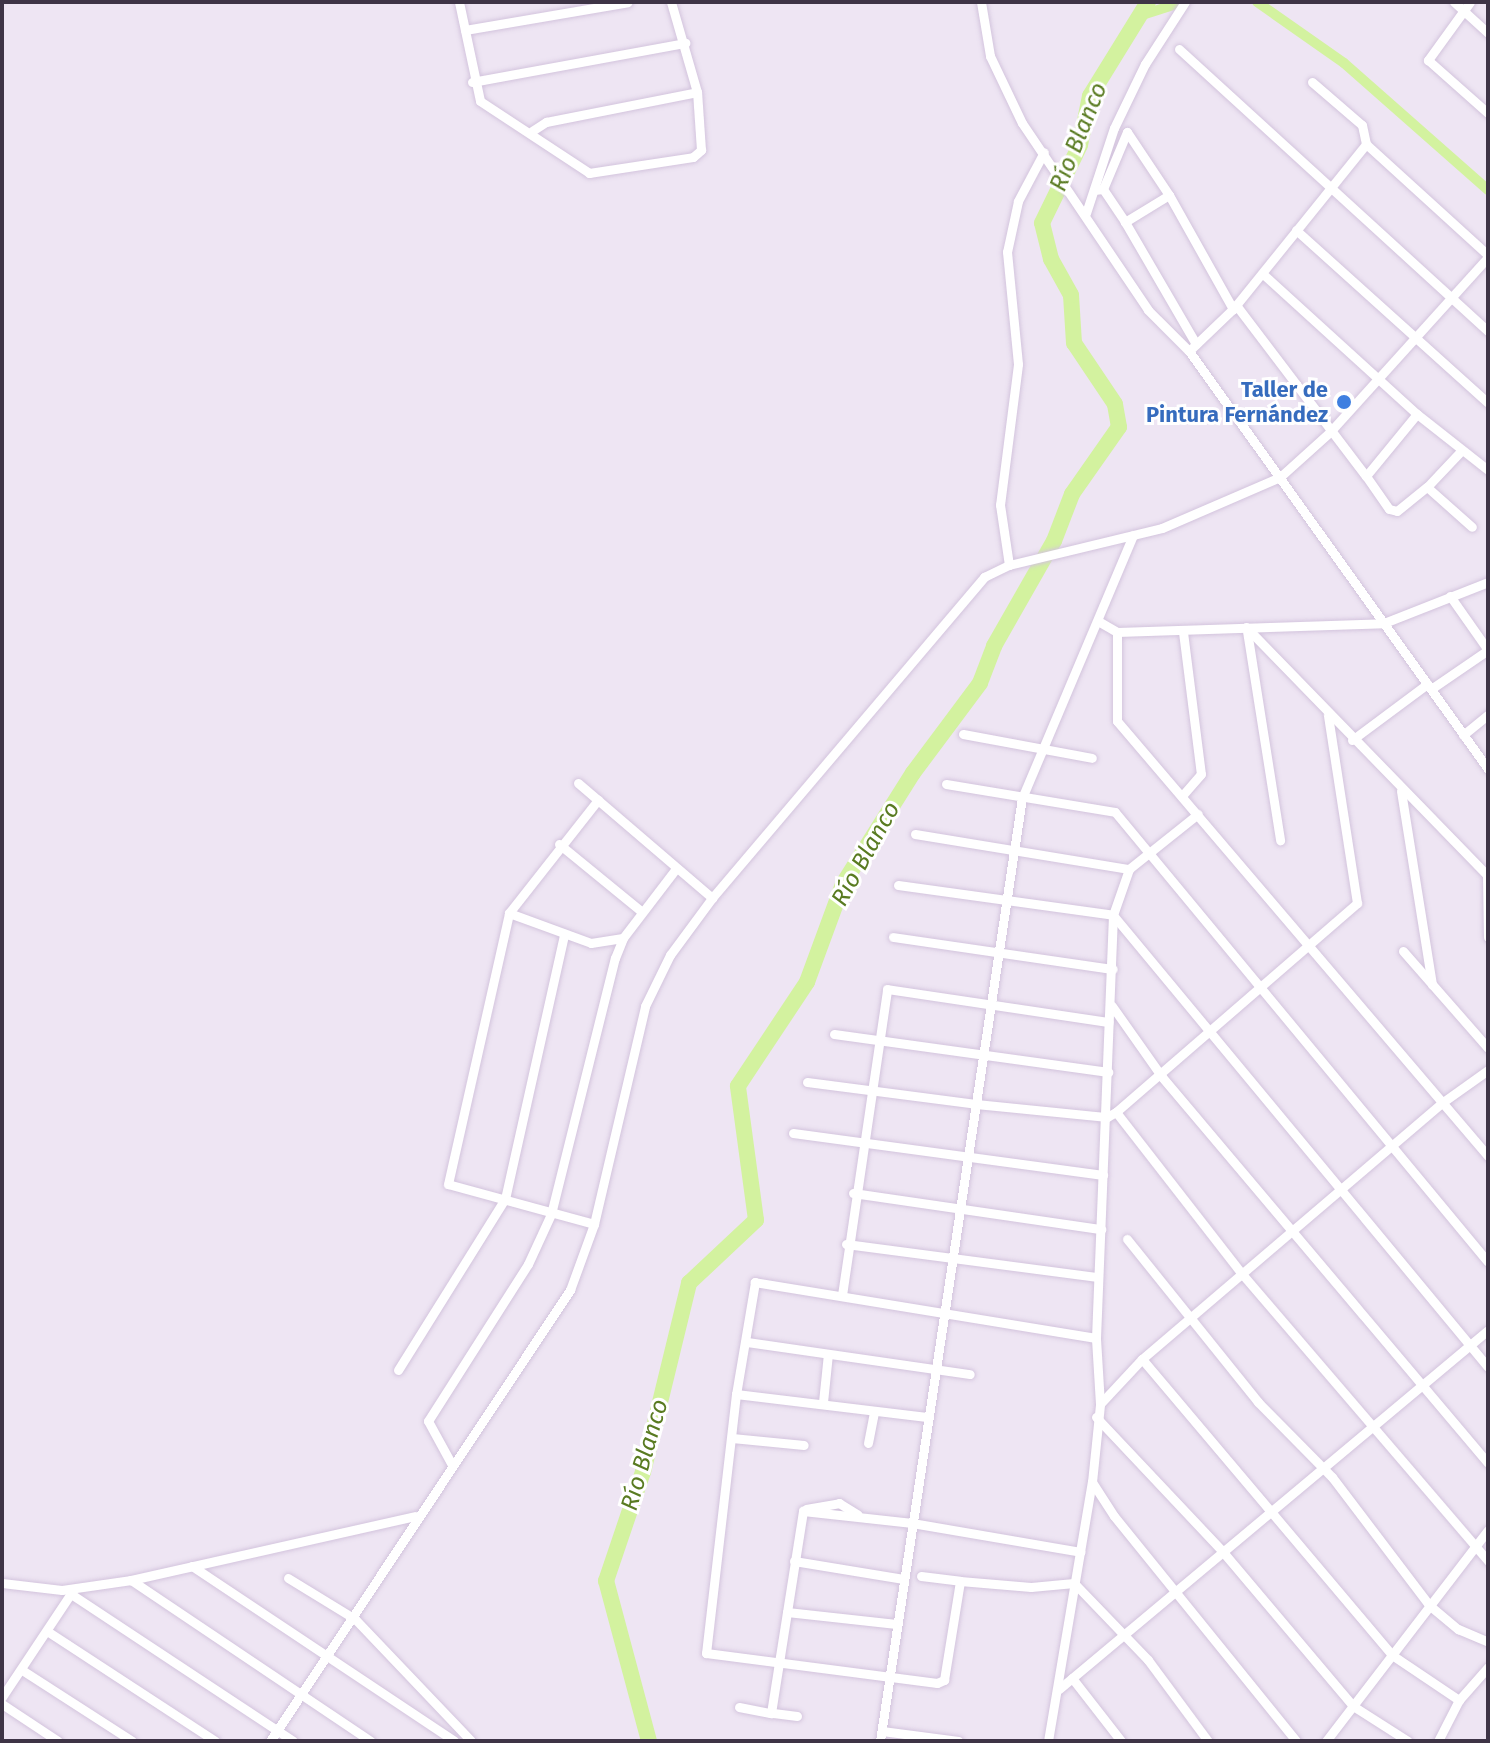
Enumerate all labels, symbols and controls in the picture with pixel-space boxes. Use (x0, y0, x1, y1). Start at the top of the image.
water label: Río Blanco (1044, 78, 1114, 196)
place label: Taller de Pintura Fernández (1146, 376, 1328, 428)
marker: Taller de Pintura Fernández (1335, 393, 1353, 411)
water label: Río Blanco (826, 797, 906, 911)
water label: Río Blanco (615, 1396, 675, 1514)

